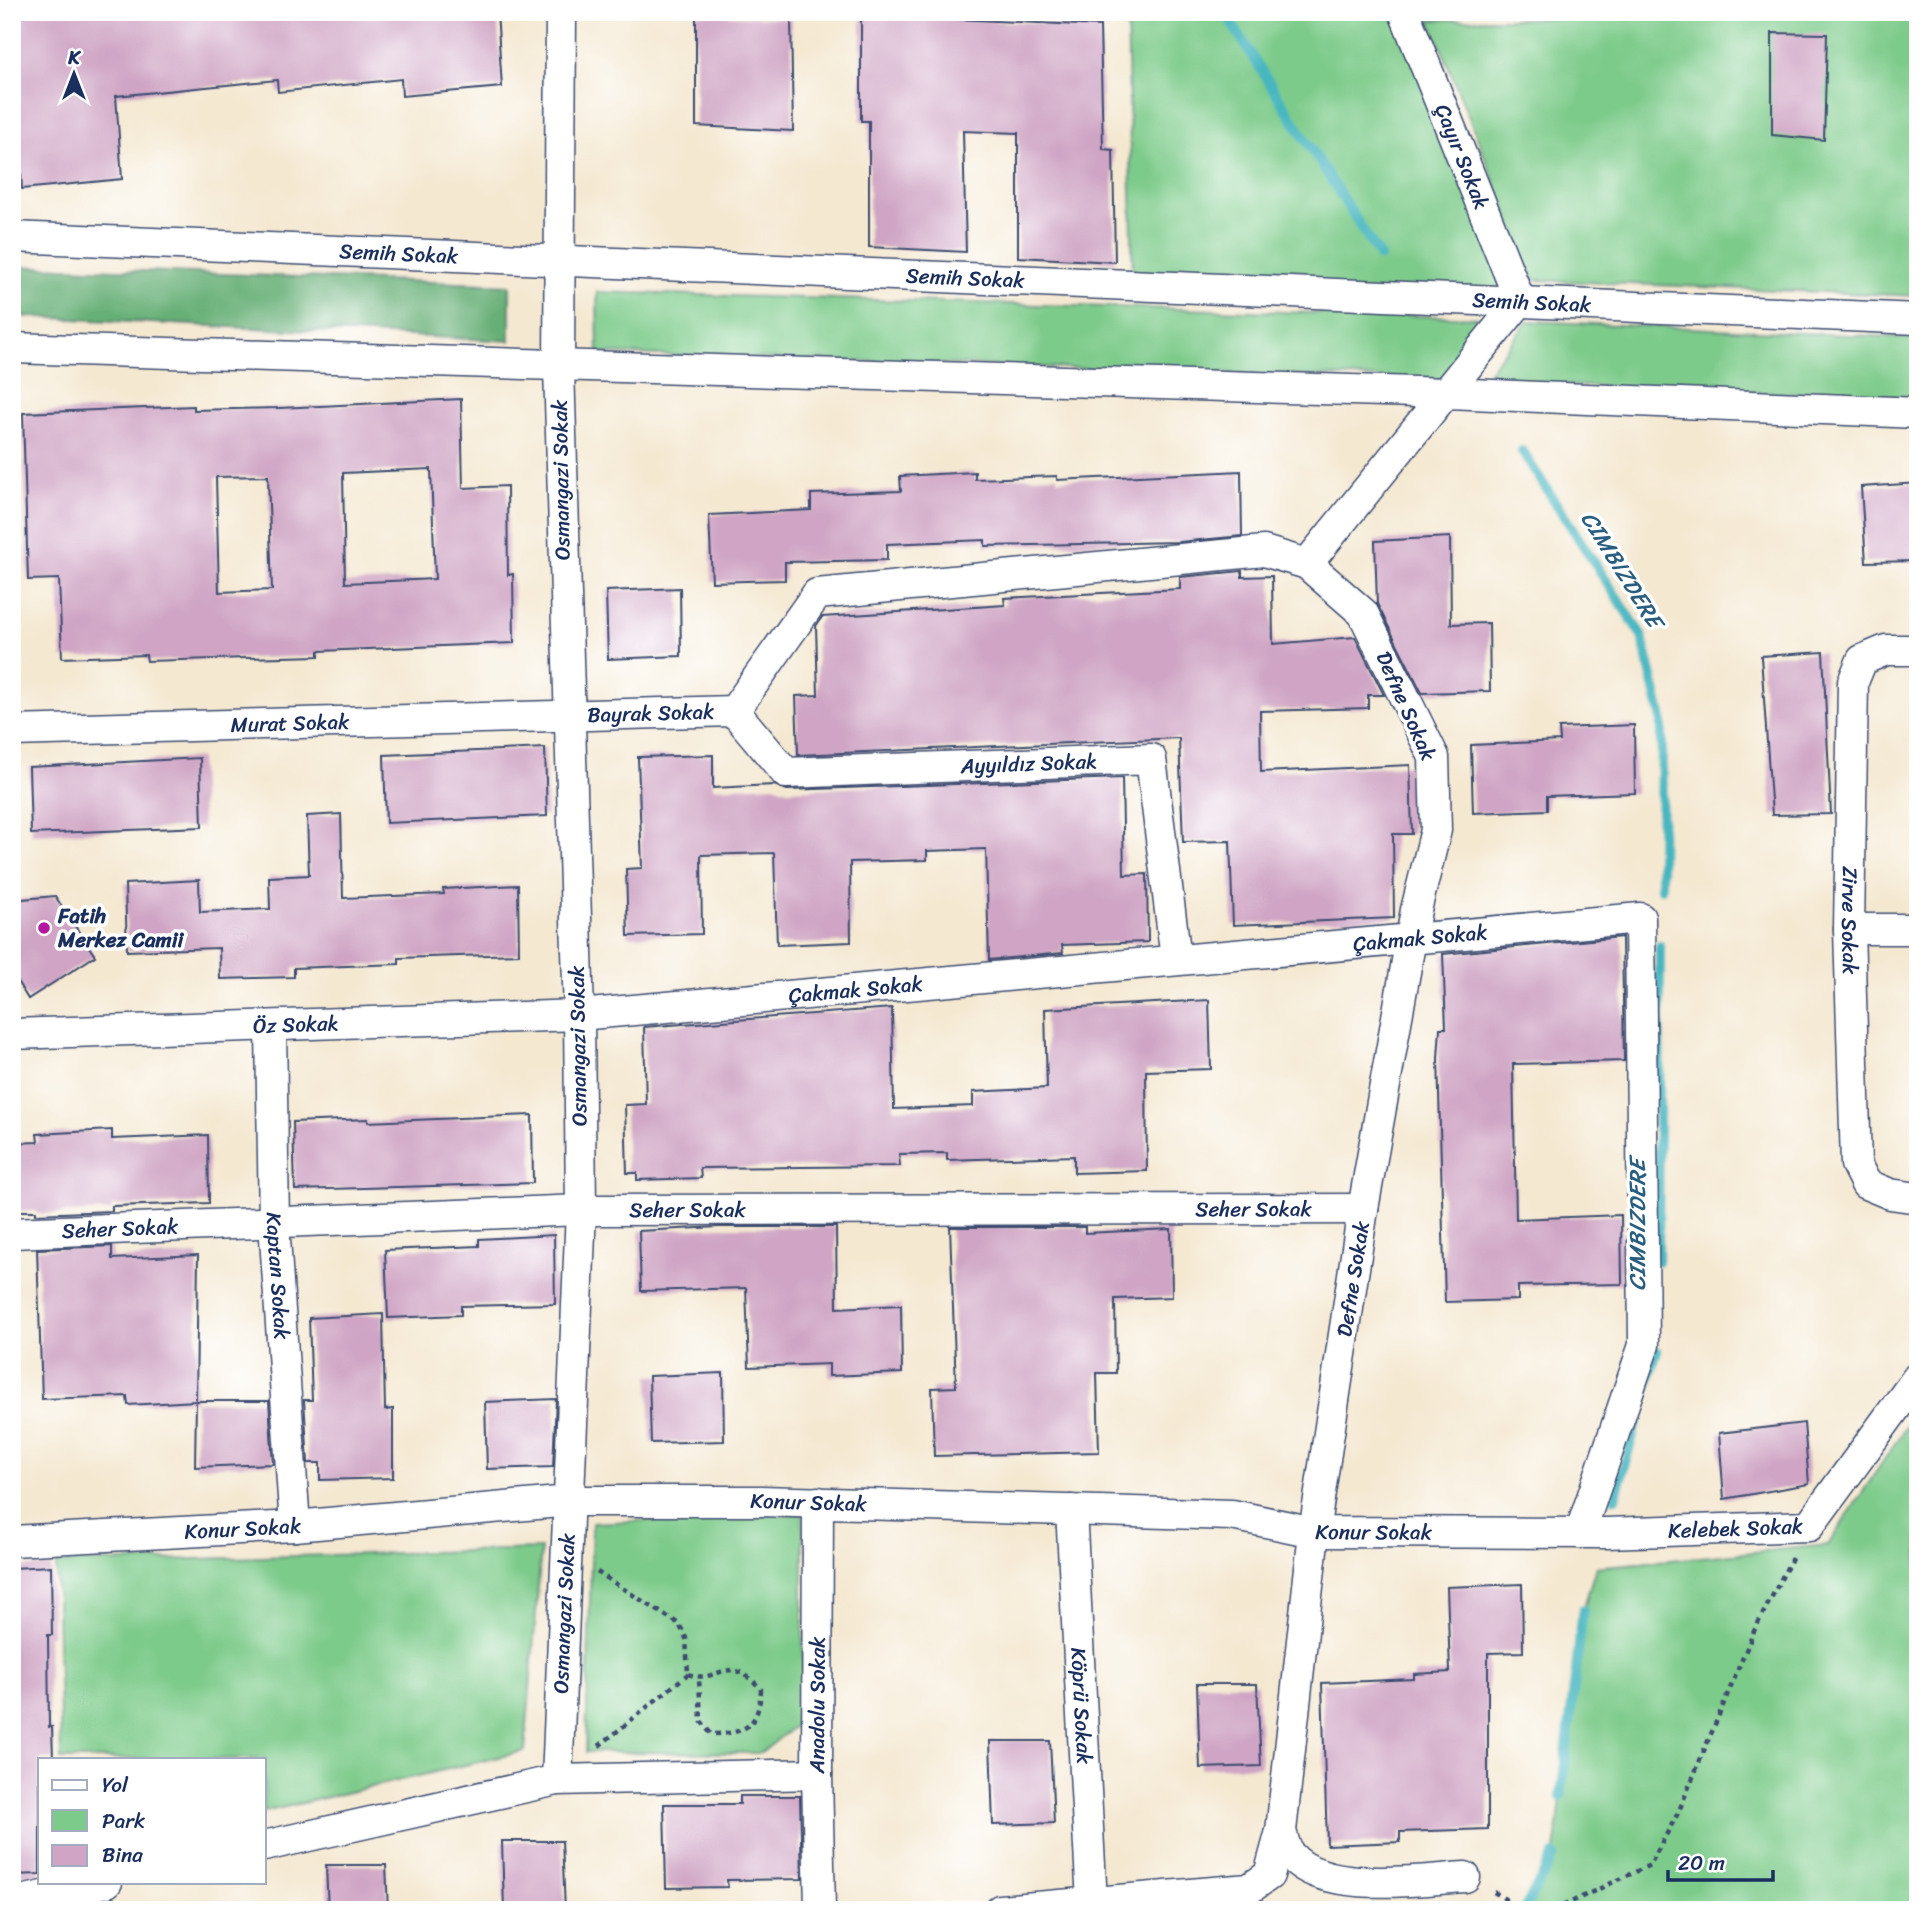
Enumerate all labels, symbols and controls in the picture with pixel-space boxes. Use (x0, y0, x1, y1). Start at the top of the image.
north arrow (38, 38, 108, 108)
text: K (67, 41, 81, 74)
street label: Çayır Sokak (1424, 98, 1500, 215)
street label: Semih Sokak (338, 232, 460, 275)
street label: Semih Sokak (905, 256, 1026, 300)
street label: Semih Sokak (1471, 281, 1593, 324)
street label: Osmangazi Sokak (541, 399, 581, 561)
water label: CIMBIZDERE (1569, 503, 1677, 640)
street label: Defne Sokak (1365, 645, 1447, 768)
street label: Bayrak Sokak (587, 693, 715, 734)
street label: Murat Sokak (230, 703, 351, 744)
street label: Ayyıldız Sokak (959, 742, 1098, 785)
street label: Zirve Sokak (1830, 866, 1869, 976)
place label: Fatih Merkez Camii (57, 897, 184, 959)
street label: Çakmak Sokak (1351, 913, 1489, 963)
marker: Fatih Merkez Camii (36, 920, 52, 936)
street label: Osmangazi Sokak (558, 965, 598, 1127)
street label: Çakmak Sokak (787, 965, 924, 1015)
street label: Öz Sokak (252, 1004, 339, 1045)
water label: CIMBIZDERE (1617, 1154, 1658, 1291)
street label: Seher Sokak (1195, 1190, 1313, 1228)
street label: Seher Sokak (629, 1191, 747, 1229)
street label: Seher Sokak (61, 1207, 180, 1250)
street label: Kaptan Sokak (255, 1212, 301, 1341)
street label: Defne Sokak (1325, 1218, 1381, 1340)
street label: Konur Sokak (750, 1482, 868, 1523)
street label: Konur Sokak (183, 1506, 303, 1551)
street label: Kelebek Sokak (1667, 1507, 1804, 1550)
street label: Konur Sokak (1315, 1513, 1433, 1551)
street label: Osmangazi Sokak (542, 1532, 586, 1694)
street label: Anadolu Sokak (798, 1637, 837, 1775)
street label: Köprü Sokak (1059, 1646, 1104, 1766)
legend (38, 1758, 266, 1884)
text: Yol (102, 1766, 129, 1804)
text: Park (102, 1802, 145, 1840)
text: Bina (102, 1836, 143, 1874)
scale bar (1668, 1838, 1772, 1882)
text: 20 m (1678, 1844, 1725, 1882)

